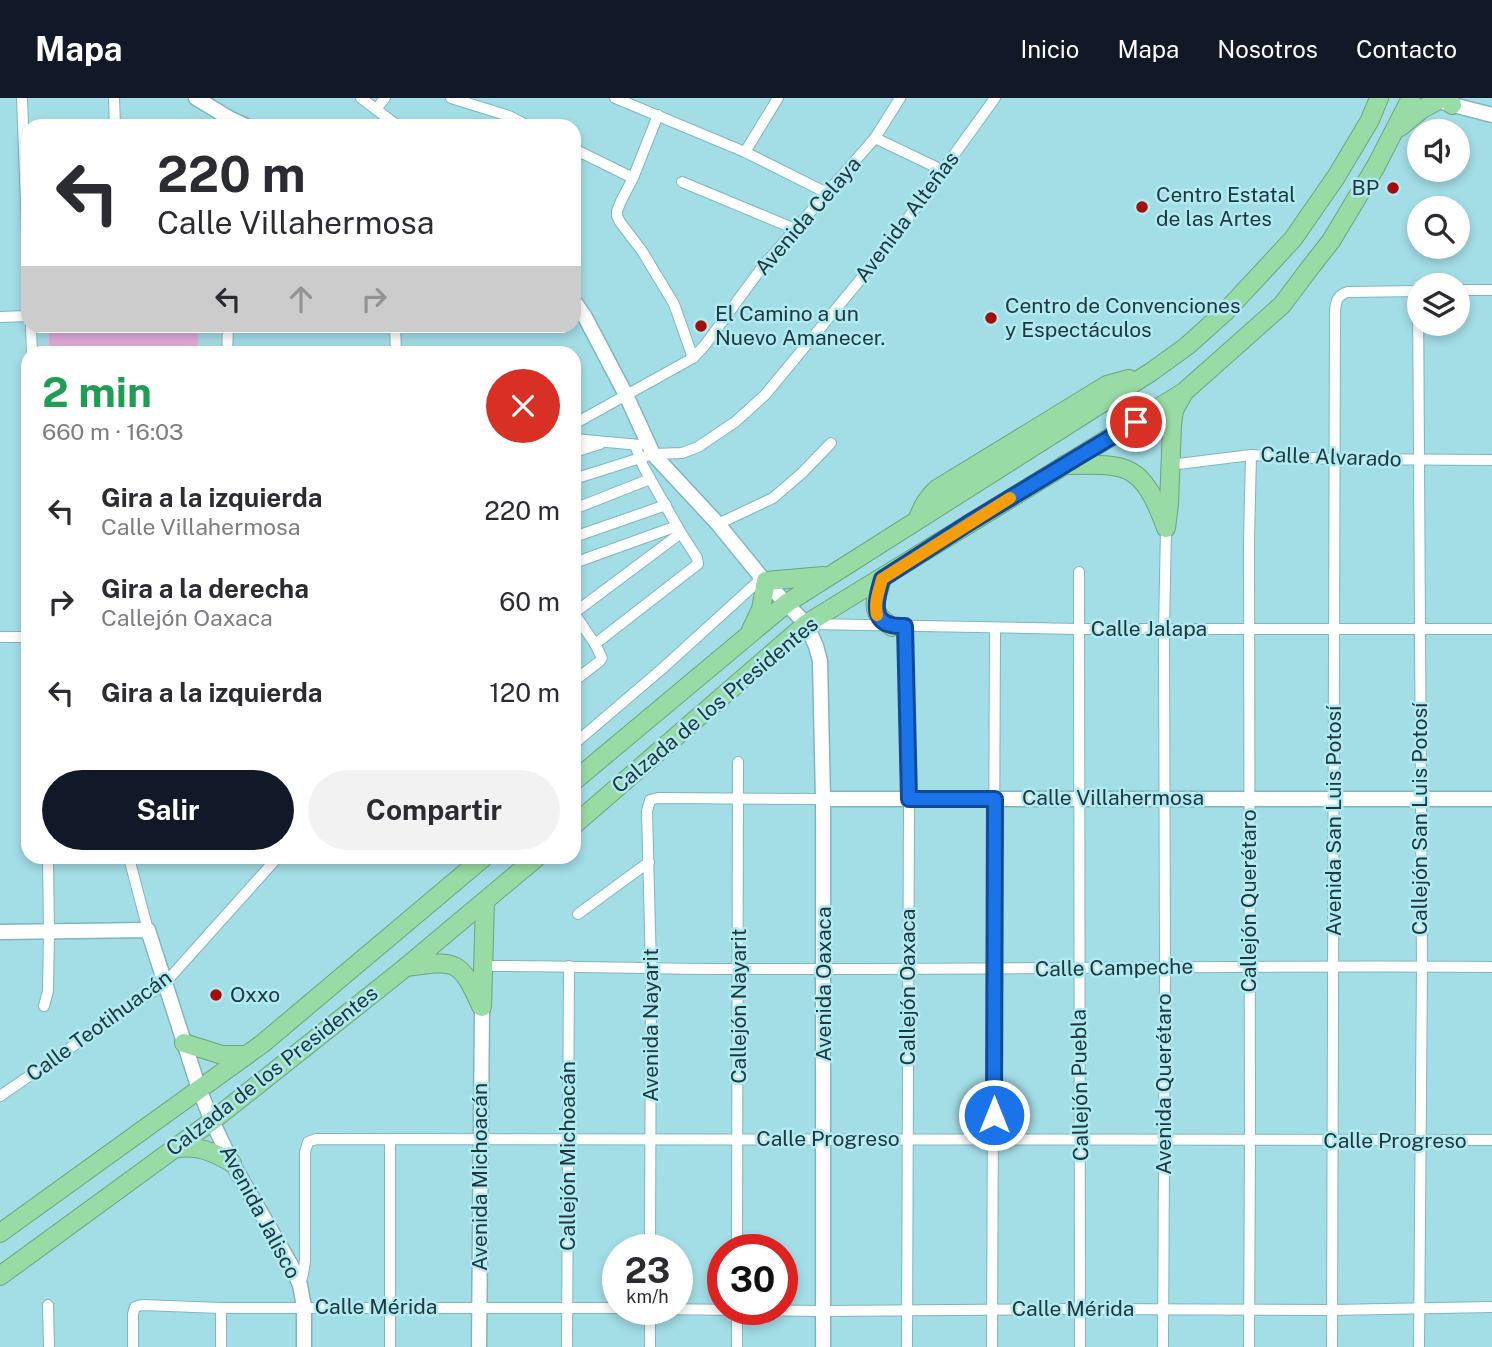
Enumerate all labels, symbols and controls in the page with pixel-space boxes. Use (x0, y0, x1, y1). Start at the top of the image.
text: Mapa (35, 30, 123, 68)
text: Inicio (1020, 35, 1079, 63)
text: Mapa (1117, 35, 1179, 63)
text: Nosotros (1217, 35, 1318, 63)
text: Contacto (1356, 35, 1457, 63)
map controls (1407, 119, 1470, 336)
button: sound (1407, 119, 1470, 182)
text: 220 m (157, 145, 306, 203)
icon: left (42, 147, 133, 238)
street label: Avenida Alteñas (849, 147, 964, 287)
street label: Avenida Celaya (749, 151, 866, 280)
place label: BP (1351, 175, 1379, 200)
marker: BP (1385, 180, 1401, 196)
place label: Centro Estatal de las Artes (1156, 182, 1296, 231)
button: search (1407, 196, 1470, 259)
marker: Centro Estatal de las Artes (1134, 199, 1150, 215)
text: Calle Villahermosa (157, 204, 434, 241)
button: layers (1407, 273, 1470, 336)
icon: left (209, 280, 247, 318)
icon: ahead (282, 280, 320, 318)
icon: right (355, 280, 393, 318)
place label: Centro de Convenciones y Espectáculos (1005, 293, 1241, 342)
place label: El Camino a un Nuevo Amanecer. (715, 301, 885, 350)
marker: Centro de Convenciones y Espectáculos (983, 310, 999, 326)
marker: El Camino a un Nuevo Amanecer. (693, 318, 709, 334)
text: 2 min (42, 367, 152, 416)
button: close (486, 369, 560, 443)
pin (1106, 392, 1166, 452)
icon: arrive (1117, 403, 1155, 441)
text: 660 m · 16:03 (42, 418, 183, 445)
street label: Calle Alvarado (1260, 442, 1402, 471)
text: Gira a la izquierda (101, 482, 323, 513)
icon: left (42, 492, 80, 530)
text: 220 m (484, 495, 560, 526)
text: Calle Villahermosa (101, 513, 300, 540)
text: Gira a la derecha (101, 573, 309, 604)
icon: right (42, 583, 80, 621)
text: 60 m (499, 586, 560, 617)
text: Callejón Oaxaca (101, 604, 273, 631)
street label: Calzada de los Presidentes (607, 611, 823, 798)
street label: Calle Jalapa (1091, 616, 1207, 641)
icon: left (42, 674, 80, 712)
text: Gira a la izquierda (101, 677, 323, 708)
text: 120 m (489, 677, 560, 708)
street label: Callejón San Luis Potosí (1407, 702, 1432, 935)
street label: Avenida San Luis Potosí (1321, 705, 1346, 936)
button: Salir (42, 770, 294, 850)
button: Compartir (308, 770, 560, 850)
street label: Calle Villahermosa (1022, 785, 1204, 810)
street label: Callejón Querétaro (1236, 809, 1261, 993)
street label: Avenida Oaxaca (811, 907, 836, 1061)
street label: Callejón Oaxaca (895, 909, 920, 1065)
street label: Callejón Nayarit (726, 928, 751, 1084)
street label: Avenida Nayarit (638, 948, 663, 1102)
street label: Calle Campeche (1035, 954, 1193, 981)
street label: Calle Teotihuacán (21, 965, 176, 1087)
street label: Calzada de los Presidentes (161, 980, 382, 1161)
place label: Oxxo (230, 982, 280, 1007)
marker: Oxxo (208, 987, 224, 1003)
street label: Avenida Querétaro (1151, 993, 1176, 1175)
street label: Callejón Puebla (1066, 1009, 1093, 1161)
street label: Callejón Michoacán (555, 1061, 580, 1251)
position arrow (957, 1078, 1031, 1152)
street label: Avenida Michoacán (467, 1083, 492, 1271)
street label: Calle Progreso (756, 1126, 900, 1151)
street label: Calle Progreso (1323, 1128, 1467, 1153)
street label: Avenida Jalisco (215, 1141, 306, 1283)
speed limit sign: 30 (707, 1234, 798, 1325)
text: 23 (625, 1250, 670, 1291)
text: km/h (626, 1286, 669, 1307)
street label: Calle Mérida (315, 1294, 437, 1319)
street label: Calle Mérida (1012, 1296, 1134, 1321)

